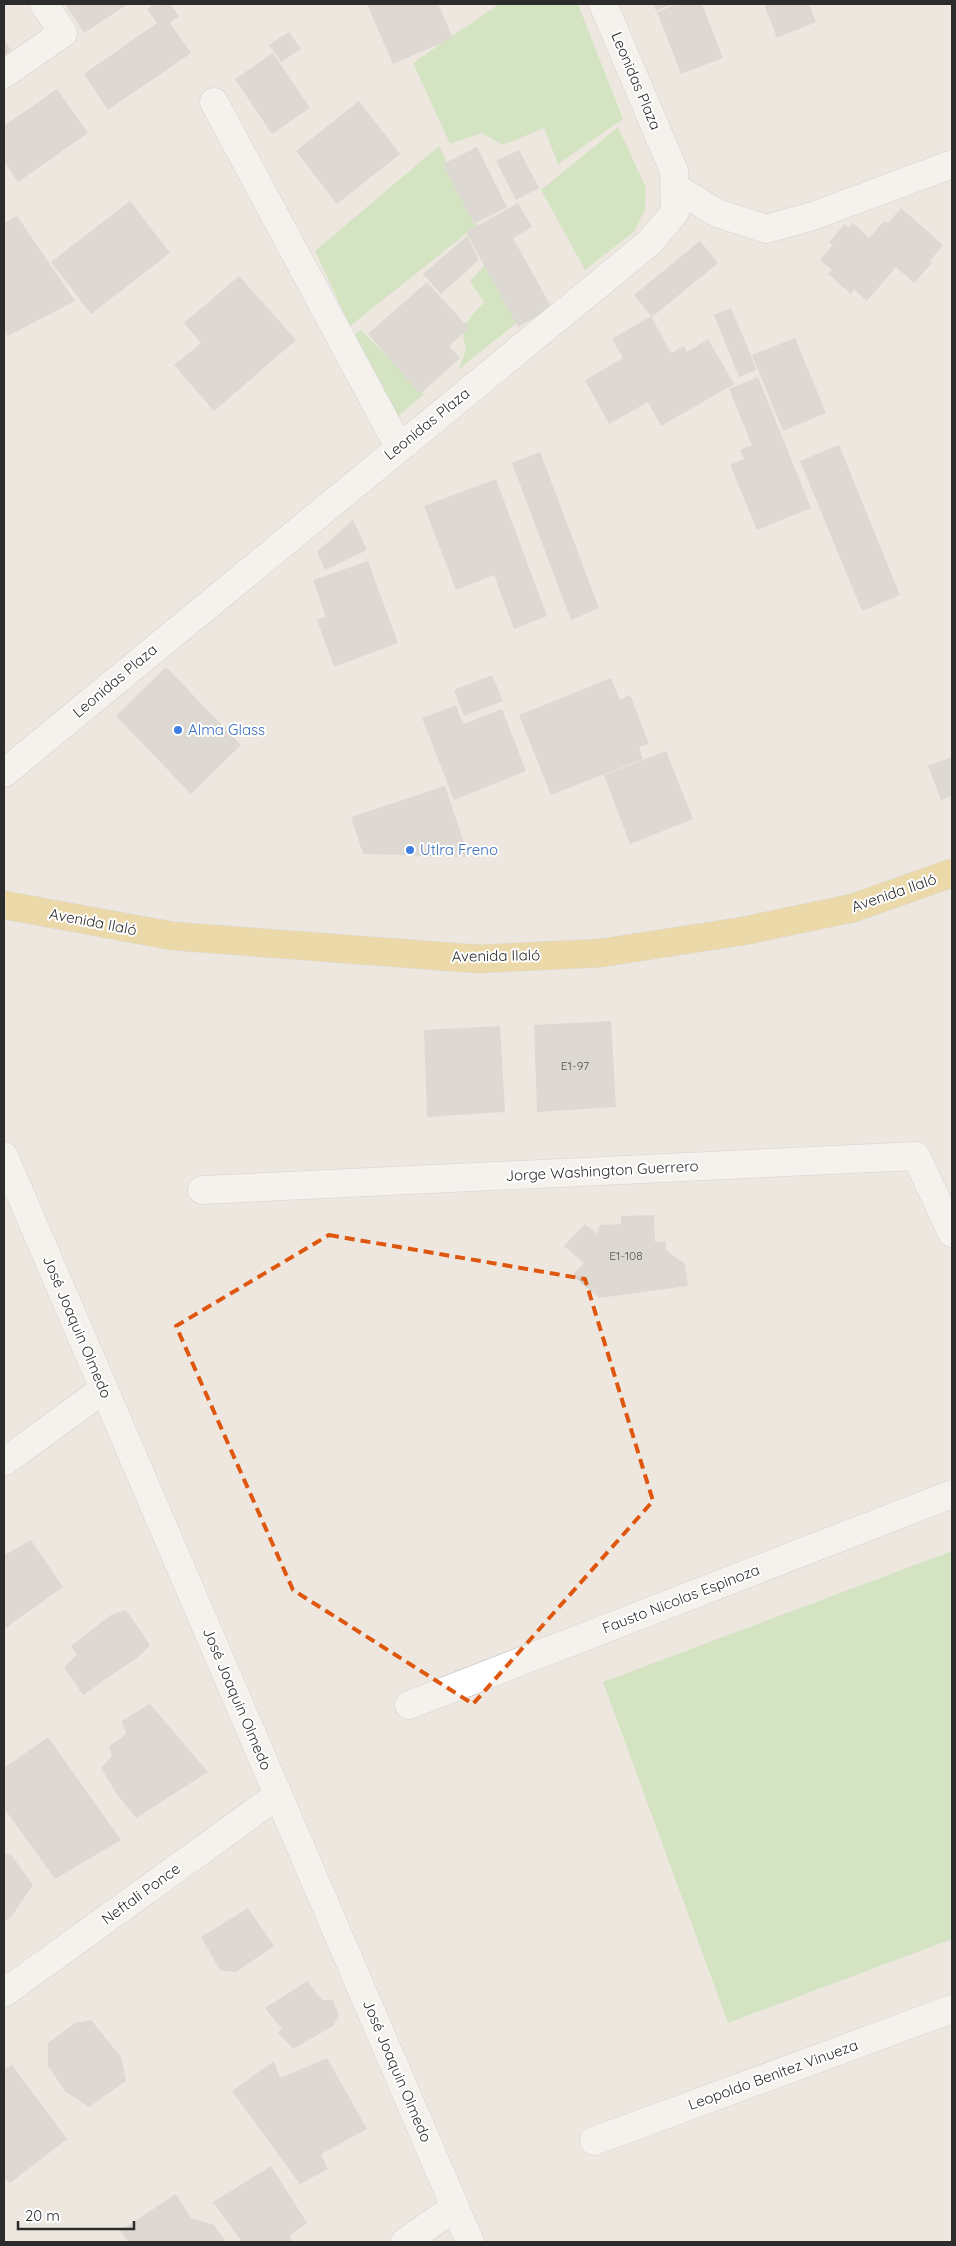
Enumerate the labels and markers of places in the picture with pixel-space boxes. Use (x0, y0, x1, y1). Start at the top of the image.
place label: Alma Glass (188, 720, 265, 739)
marker: Alma Glass (172, 724, 184, 736)
place label: Utlra Freno (420, 840, 498, 859)
marker: Utlra Freno (404, 844, 416, 856)

